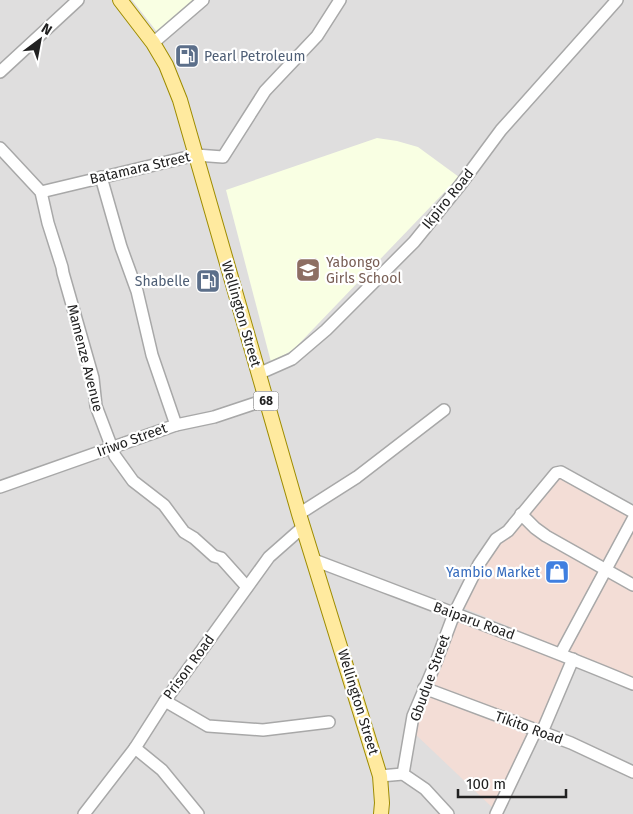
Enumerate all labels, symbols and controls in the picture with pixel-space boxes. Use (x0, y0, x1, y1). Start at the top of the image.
north arrow (15, 15, 65, 65)
text: N (38, 20, 55, 39)
fuel station icon: Pearl Petroleum (174, 43, 200, 69)
place label: Pearl Petroleum (204, 48, 305, 65)
street label: Batamara Street (88, 148, 193, 188)
street label: Ikpiro Road (419, 165, 477, 233)
place label: Yabongo Girls School (326, 254, 402, 287)
school or university icon: Yabongo Girls School (295, 257, 321, 283)
street label: Wellington Street (218, 259, 265, 370)
fuel station icon: Shabelle (195, 268, 221, 294)
place label: Shabelle (135, 273, 190, 290)
street label: Mamenze Avenue (63, 302, 107, 414)
road number: 68 (254, 392, 278, 411)
street label: Iriwo Street (95, 419, 170, 461)
shop icon: Yambio Market (544, 559, 570, 585)
place label: Yambio Market (446, 564, 541, 581)
street label: Baiparu Road (431, 598, 517, 644)
street label: Prison Road (160, 631, 218, 703)
street label: Gbudue Street (406, 631, 454, 724)
street label: Wellington Street (334, 647, 382, 758)
street label: Tikito Road (493, 708, 565, 748)
scale bar (458, 766, 566, 798)
text: 100 m (466, 775, 506, 793)

